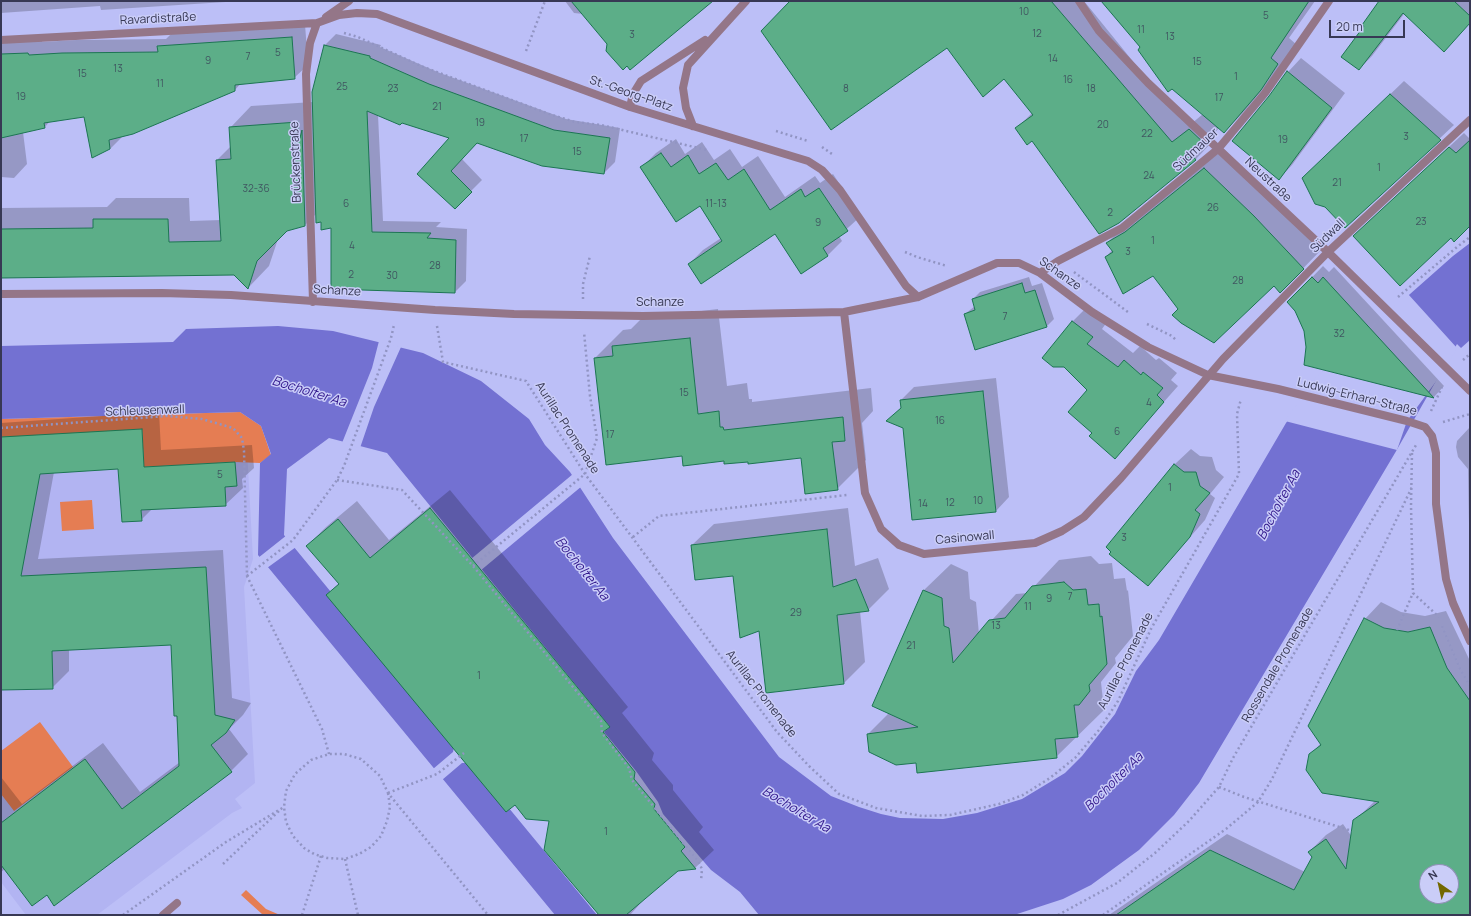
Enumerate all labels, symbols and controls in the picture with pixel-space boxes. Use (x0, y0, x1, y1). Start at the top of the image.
house number: 10 (1019, 6, 1029, 18)
street label: Ravardistraße (119, 10, 197, 28)
house number: 5 (1263, 10, 1269, 22)
scale bar (1331, 12, 1407, 38)
text: 20 m (1336, 18, 1363, 35)
house number: 11 (1137, 24, 1145, 36)
house number: 12 (1032, 28, 1042, 40)
house number: 3 (629, 29, 635, 41)
house number: 13 (1165, 31, 1175, 43)
house number: 5 (275, 47, 281, 59)
house number: 7 (245, 51, 251, 63)
house number: 14 (1048, 53, 1058, 65)
house number: 9 (205, 55, 211, 67)
house number: 15 (1192, 56, 1202, 68)
house number: 13 (113, 63, 123, 75)
house number: 15 (77, 68, 87, 80)
house number: 1 (1234, 71, 1238, 83)
street label: St.-Georg-Platz (588, 73, 674, 115)
house number: 16 (1063, 74, 1073, 86)
house number: 11 (156, 78, 164, 90)
house number: 25 (336, 81, 348, 93)
house number: 23 (387, 83, 399, 95)
house number: 8 (843, 83, 849, 95)
house number: 18 (1086, 83, 1096, 95)
house number: 19 (16, 91, 26, 103)
house number: 17 (1215, 92, 1223, 104)
house number: 21 (432, 101, 442, 113)
house number: 19 (475, 117, 485, 129)
house number: 20 (1097, 119, 1109, 131)
street label: Brückenstraße (287, 121, 305, 203)
street label: Südmauer (1170, 125, 1222, 175)
house number: 22 (1141, 128, 1153, 140)
house number: 3 (1403, 131, 1409, 143)
house number: 17 (520, 133, 528, 145)
house number: 19 (1278, 134, 1288, 146)
house number: 15 (572, 146, 582, 158)
street label: Neustraße (1242, 155, 1294, 205)
house number: 1 (1377, 162, 1381, 174)
house number: 24 (1143, 170, 1155, 182)
house number: 21 (1332, 177, 1342, 189)
house number: 32-36 (242, 183, 270, 195)
house number: 6 (343, 198, 349, 210)
house number: 11-13 (705, 198, 727, 210)
house number: 26 (1207, 202, 1219, 214)
house number: 2 (1107, 207, 1113, 219)
street label: Südwall (1308, 216, 1348, 256)
house number: 23 (1415, 216, 1427, 228)
house number: 9 (815, 217, 821, 229)
house number: 1 (1151, 235, 1155, 247)
house number: 4 (349, 240, 355, 252)
house number: 3 (1125, 246, 1131, 258)
street label: Schanze (1036, 254, 1084, 294)
house number: 28 (429, 260, 441, 272)
house number: 2 (348, 269, 354, 281)
house number: 30 (386, 270, 398, 282)
house number: 28 (1232, 275, 1244, 287)
street label: Schanze (313, 283, 361, 299)
street label: Schanze (636, 296, 684, 310)
house number: 7 (1002, 311, 1008, 323)
house number: 32 (1333, 328, 1345, 340)
water label: Bocholter Aa (270, 373, 348, 411)
street label: Ludwig-Erhard-Straße (1296, 375, 1418, 419)
street label: Aurillac Promenade (532, 379, 602, 477)
house number: 15 (679, 387, 689, 399)
house number: 4 (1146, 397, 1152, 409)
street label: Schleusenwall (105, 402, 185, 420)
house number: 16 (935, 415, 945, 427)
house number: 6 (1114, 426, 1120, 438)
house number: 17 (606, 429, 614, 441)
water label: Bocholter Aa (1254, 468, 1304, 542)
house number: 5 (217, 469, 223, 481)
house number: 1 (1168, 482, 1172, 494)
house number: 10 (973, 495, 983, 507)
house number: 12 (945, 497, 955, 509)
house number: 14 (918, 498, 928, 510)
street label: Casinowall (935, 528, 995, 548)
house number: 3 (1121, 532, 1127, 544)
water label: Bocholter Aa (552, 534, 612, 604)
house number: 7 (1067, 591, 1073, 603)
house number: 9 (1046, 593, 1052, 605)
house number: 11 (1024, 601, 1032, 613)
street label: Rossendale Promenade (1239, 605, 1317, 725)
house number: 29 (790, 607, 802, 619)
street label: Aurillac Promenade (1095, 610, 1157, 712)
house number: 13 (991, 620, 1001, 632)
house number: 21 (906, 640, 916, 652)
street label: Aurillac Promenade (723, 648, 799, 740)
house number: 1 (477, 670, 481, 682)
water label: Bocholter Aa (1081, 749, 1147, 815)
water label: Bocholter Aa (759, 784, 833, 836)
house number: 1 (604, 826, 608, 838)
north arrow (1419, 864, 1459, 904)
text: N (1425, 866, 1440, 883)

